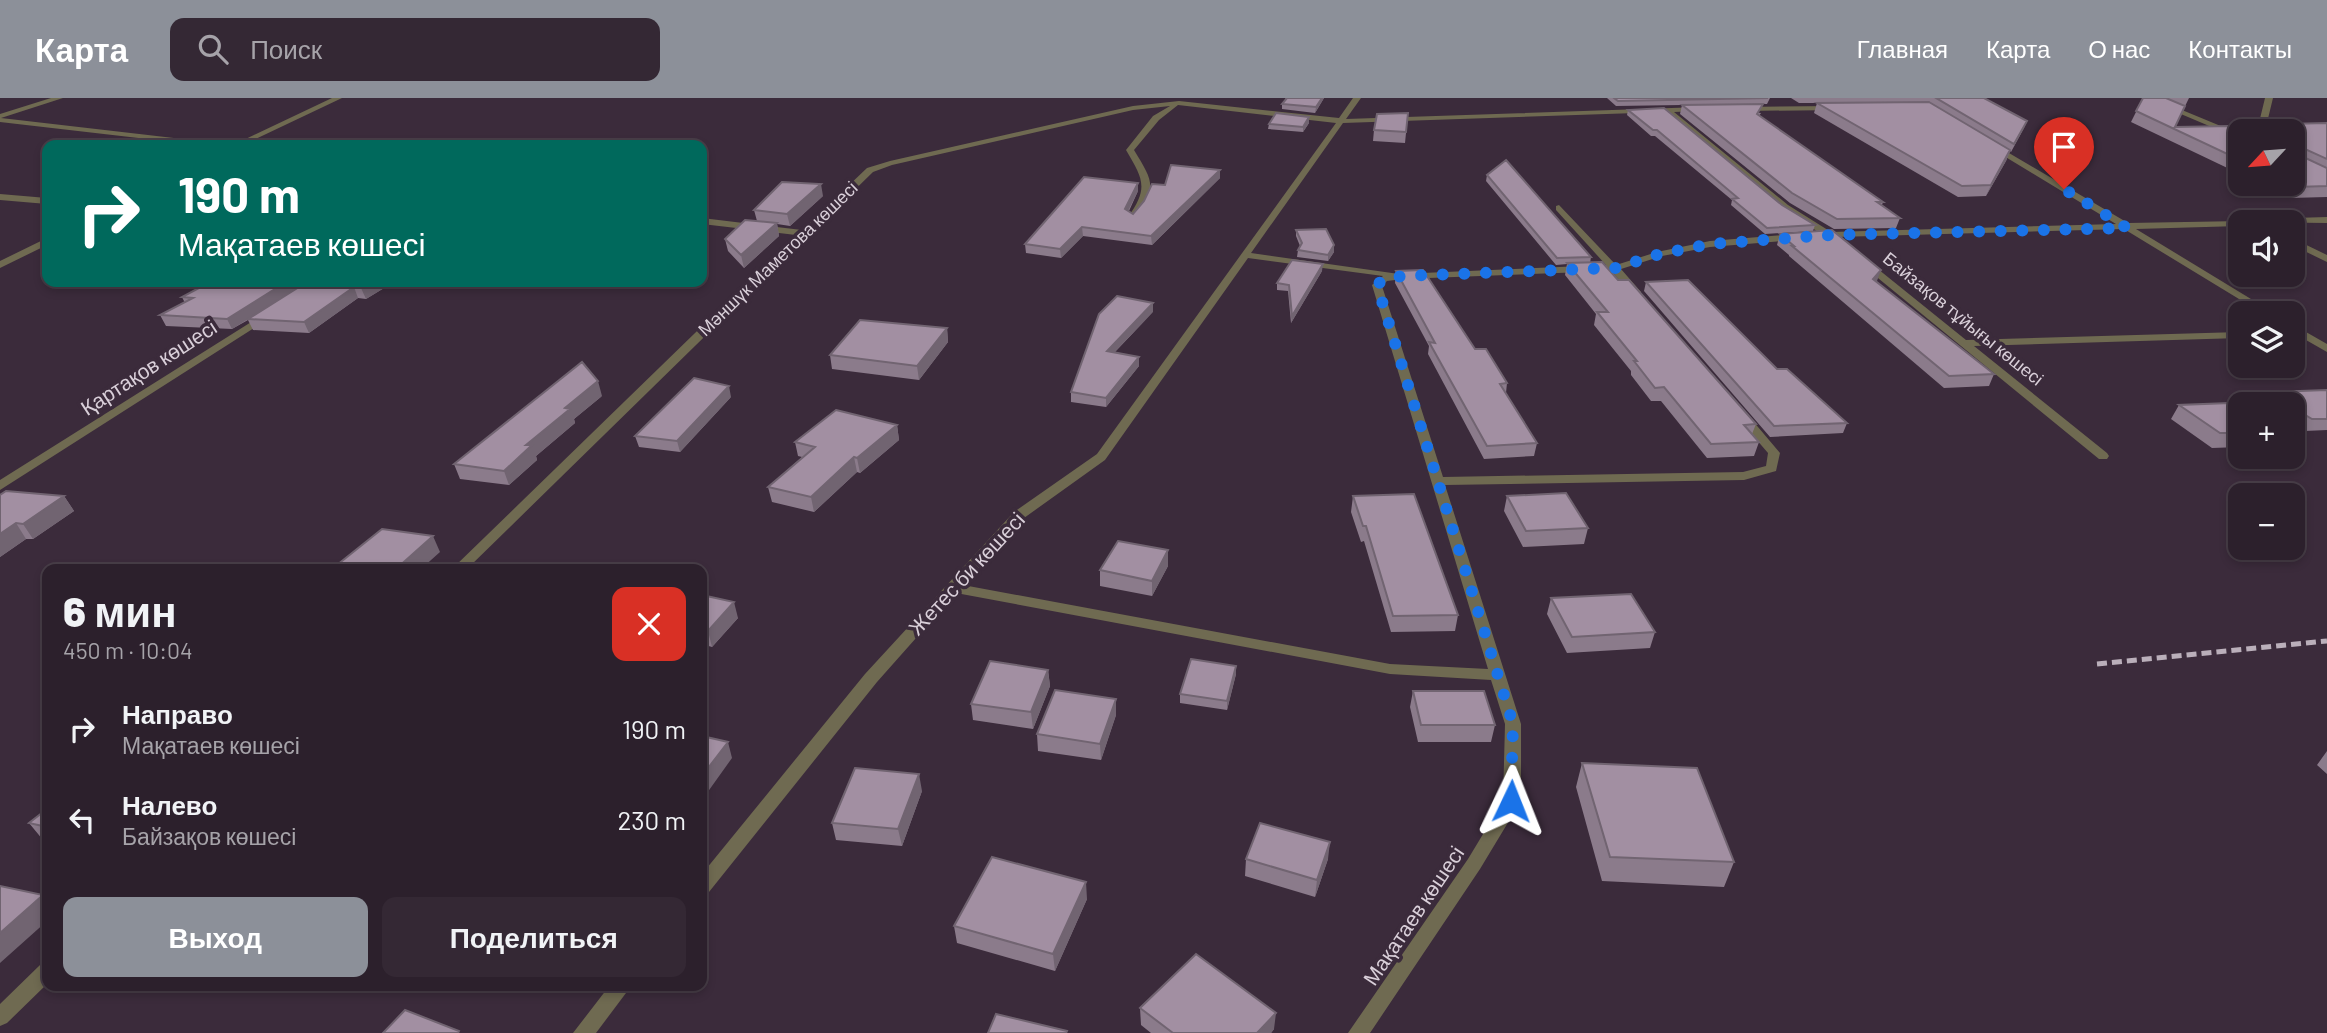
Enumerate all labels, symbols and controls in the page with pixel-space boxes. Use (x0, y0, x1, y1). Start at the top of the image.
search box (170, 18, 660, 81)
text: Карта (35, 29, 128, 69)
icon: search (194, 30, 232, 68)
text: Поиск (250, 33, 322, 64)
text: Главная (1857, 34, 1948, 63)
text: Карта (1986, 34, 2050, 63)
text: О нас (2088, 34, 2150, 63)
text: Контакты (2188, 34, 2292, 63)
pin (2034, 117, 2094, 189)
north arrow (2228, 119, 2305, 196)
map controls (2228, 119, 2305, 560)
icon: arrive (2045, 128, 2083, 166)
text: 190 m (178, 164, 300, 223)
icon: right (63, 168, 154, 259)
street label: Мәншүк Маметова көшесі (693, 176, 862, 340)
button: sound (2228, 210, 2305, 287)
text: Мақатаев көшесі (178, 224, 426, 262)
street label: Байзақов тұйығы көшесі (1879, 247, 2048, 390)
button: layers (2228, 301, 2305, 378)
street label: Қартақов көшесі (76, 314, 221, 420)
button: + (2228, 392, 2305, 469)
button: − (2228, 483, 2305, 560)
street label: Жетес би көшесі (903, 507, 1029, 639)
text: 6 мин (63, 585, 177, 635)
button: close (612, 587, 686, 661)
text: 450 m · 10:04 (63, 636, 193, 664)
text: Направо (122, 698, 233, 729)
icon: right (63, 710, 101, 748)
text: 190 m (622, 713, 686, 744)
text: Мақатаев көшесі (122, 731, 300, 759)
position arrow (1474, 764, 1548, 838)
text: Налево (122, 789, 217, 820)
icon: left (63, 801, 101, 839)
text: 230 m (617, 804, 686, 835)
text: Байзақов көшесі (122, 822, 296, 850)
street label: Мақатаев көшесі (1357, 841, 1469, 990)
button: Выход (63, 897, 368, 977)
button: Поделиться (382, 897, 686, 977)

